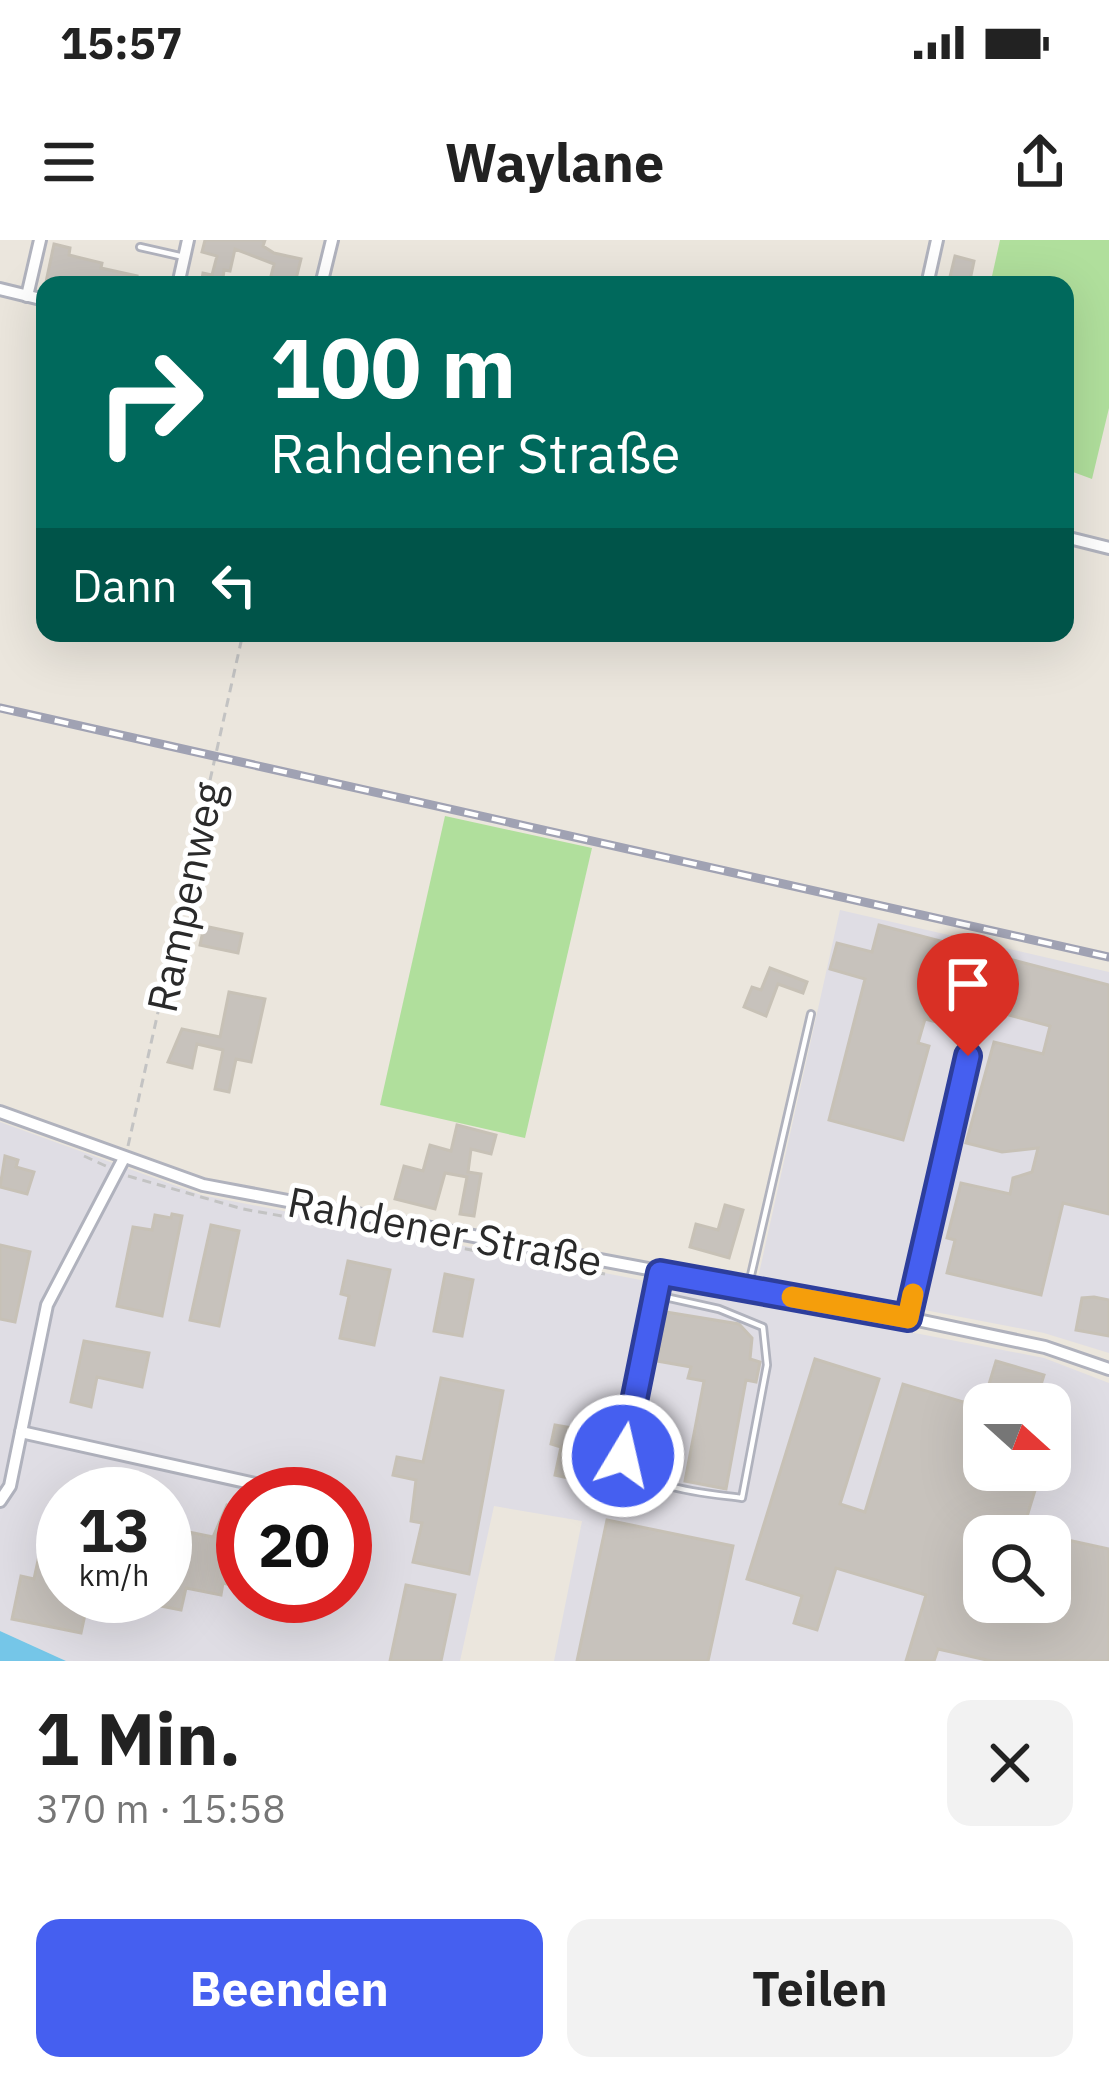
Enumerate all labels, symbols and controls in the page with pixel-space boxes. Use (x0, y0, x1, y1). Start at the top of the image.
text: 15:57 (60, 13, 183, 71)
text: Waylane (445, 127, 664, 197)
icon: menu (36, 129, 102, 195)
icon: share (1007, 129, 1073, 195)
text: 100 m (270, 312, 516, 421)
icon: right (72, 324, 228, 480)
text: Rahdener Straße (270, 418, 680, 488)
icon: left (201, 552, 267, 618)
text: Dann (72, 556, 177, 614)
street label: Rampenweg (134, 777, 236, 1017)
pin (917, 933, 1019, 1056)
icon: arrive (935, 951, 1001, 1017)
street label: Rahdener Straße (283, 1174, 607, 1288)
north arrow (963, 1383, 1071, 1491)
map controls (963, 1383, 1071, 1623)
position arrow (560, 1393, 686, 1519)
speed limit sign: 20 (216, 1467, 372, 1623)
text: 13 (78, 1490, 150, 1569)
button: search (963, 1515, 1071, 1623)
text: km/h (79, 1555, 149, 1594)
text: 1 Min. (36, 1691, 241, 1785)
button: close (947, 1700, 1073, 1826)
text: 370 m · 15:58 (36, 1783, 286, 1834)
button: Beenden (36, 1919, 543, 2057)
button: Teilen (567, 1919, 1073, 2057)

